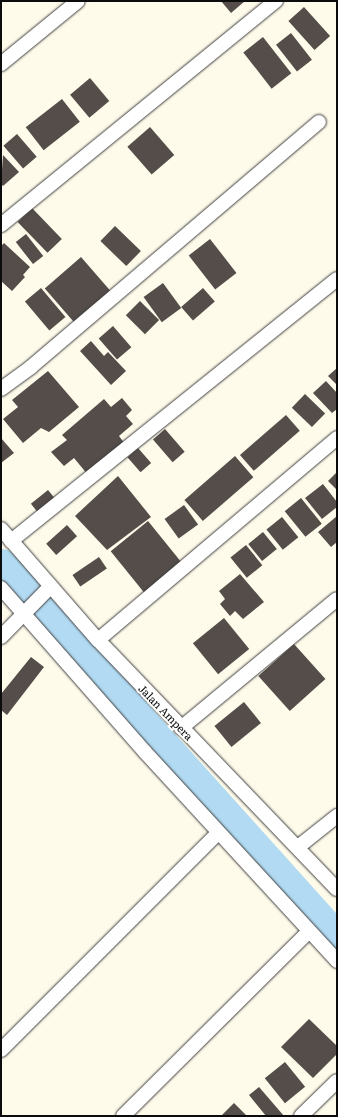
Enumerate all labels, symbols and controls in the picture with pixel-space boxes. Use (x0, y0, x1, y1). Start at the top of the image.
street label: Jalan Ampera (136, 681, 196, 743)

